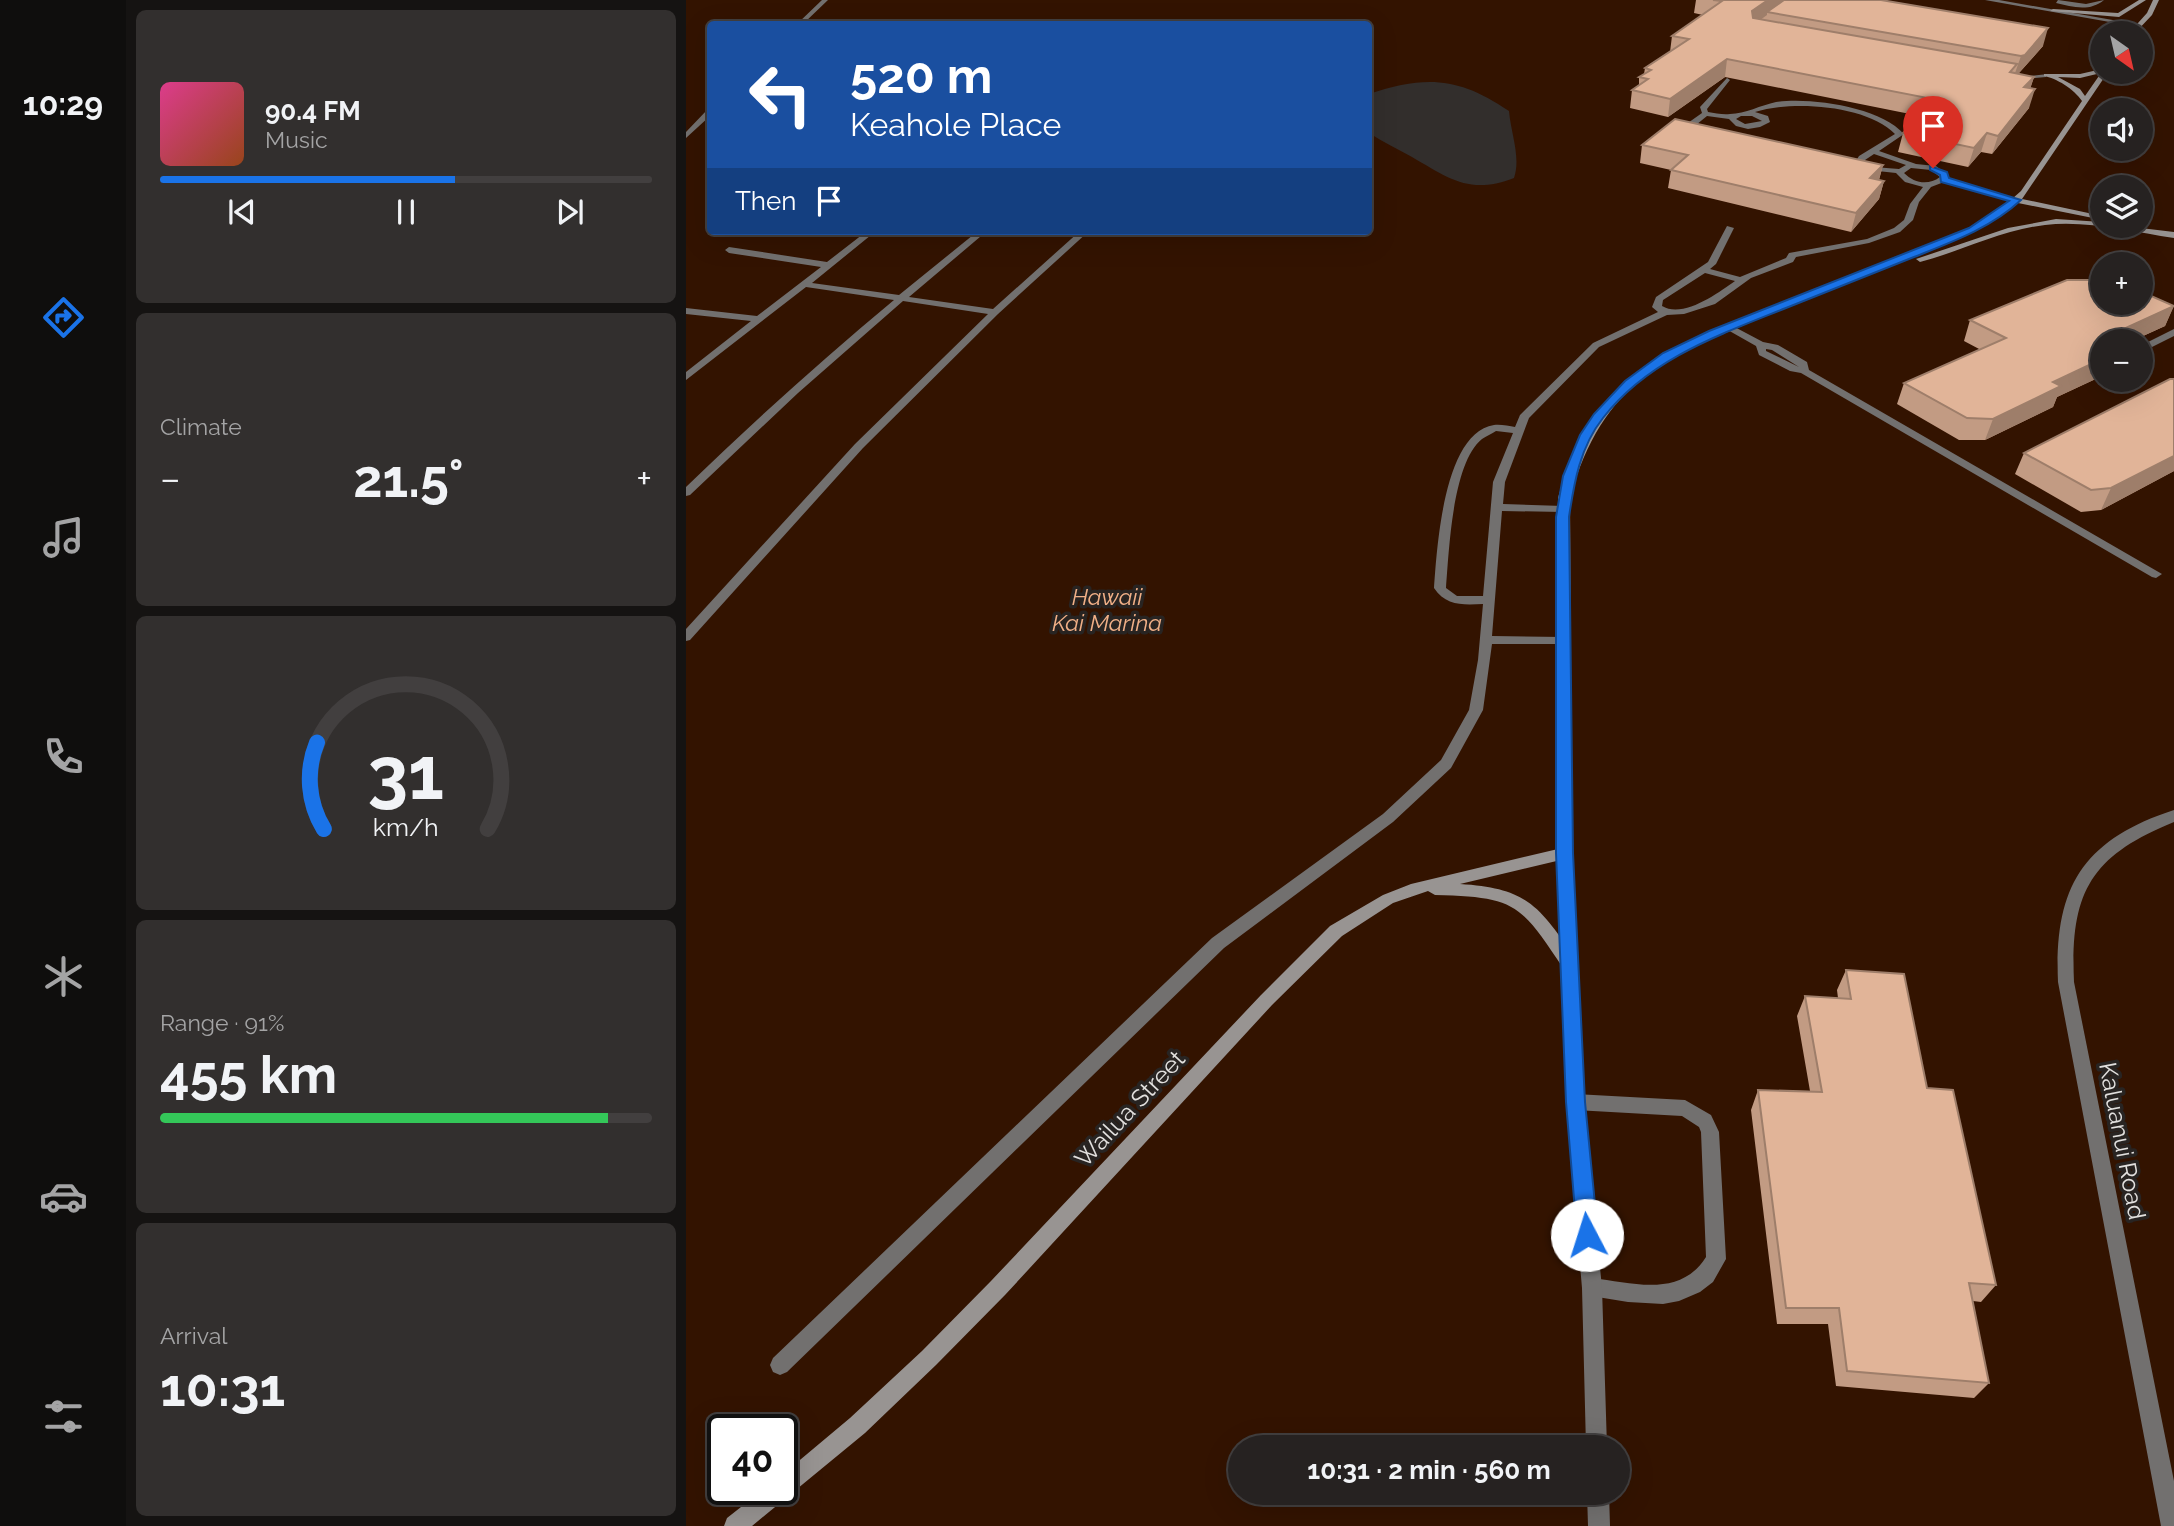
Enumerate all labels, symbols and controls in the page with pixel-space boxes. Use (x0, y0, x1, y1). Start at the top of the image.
north arrow (2090, 21, 2152, 84)
map controls (2090, 21, 2153, 392)
text: 520 m (850, 47, 992, 104)
icon: left (735, 49, 826, 140)
text: 10:29 (23, 85, 103, 122)
text: 90.4 FM (265, 96, 361, 126)
pin (1903, 96, 1963, 168)
button: sound (2090, 98, 2153, 161)
text: Keahole Place (850, 106, 1061, 143)
icon: arrive (1914, 107, 1952, 145)
text: Music (265, 126, 328, 153)
button: layers (2090, 175, 2153, 238)
icon: arrive (810, 182, 848, 220)
text: Then (735, 186, 796, 216)
icon: previous (223, 193, 261, 231)
icon: pause (387, 193, 425, 231)
icon: next (551, 193, 589, 231)
button: + (2090, 252, 2153, 315)
icon: directions (39, 293, 88, 342)
button: − (2090, 329, 2153, 392)
text: Climate (160, 413, 242, 440)
text: 21.5° (353, 448, 464, 509)
text: − (160, 456, 180, 501)
text: + (636, 456, 652, 501)
icon: music (39, 513, 88, 562)
water label: Hawaii Kai Marina (1052, 583, 1162, 636)
text: 31 (368, 731, 444, 816)
icon: phone (39, 732, 88, 781)
text: km/h (373, 812, 439, 842)
icon: climate (39, 952, 88, 1001)
text: Range · 91% (160, 1009, 284, 1036)
text: 455 km (160, 1044, 337, 1105)
street label: Wailua Street (1068, 1044, 1191, 1173)
street label: Kaluanui Road (2093, 1060, 2152, 1222)
icon: car (39, 1172, 88, 1221)
position arrow (1550, 1198, 1624, 1272)
text: Arrival (160, 1322, 227, 1349)
text: 10:31 (160, 1357, 285, 1418)
icon: filters (39, 1392, 88, 1441)
speed limit sign: 40 (707, 1414, 798, 1505)
text: 10:31 · 2 min · 560 m (1307, 1455, 1551, 1485)

